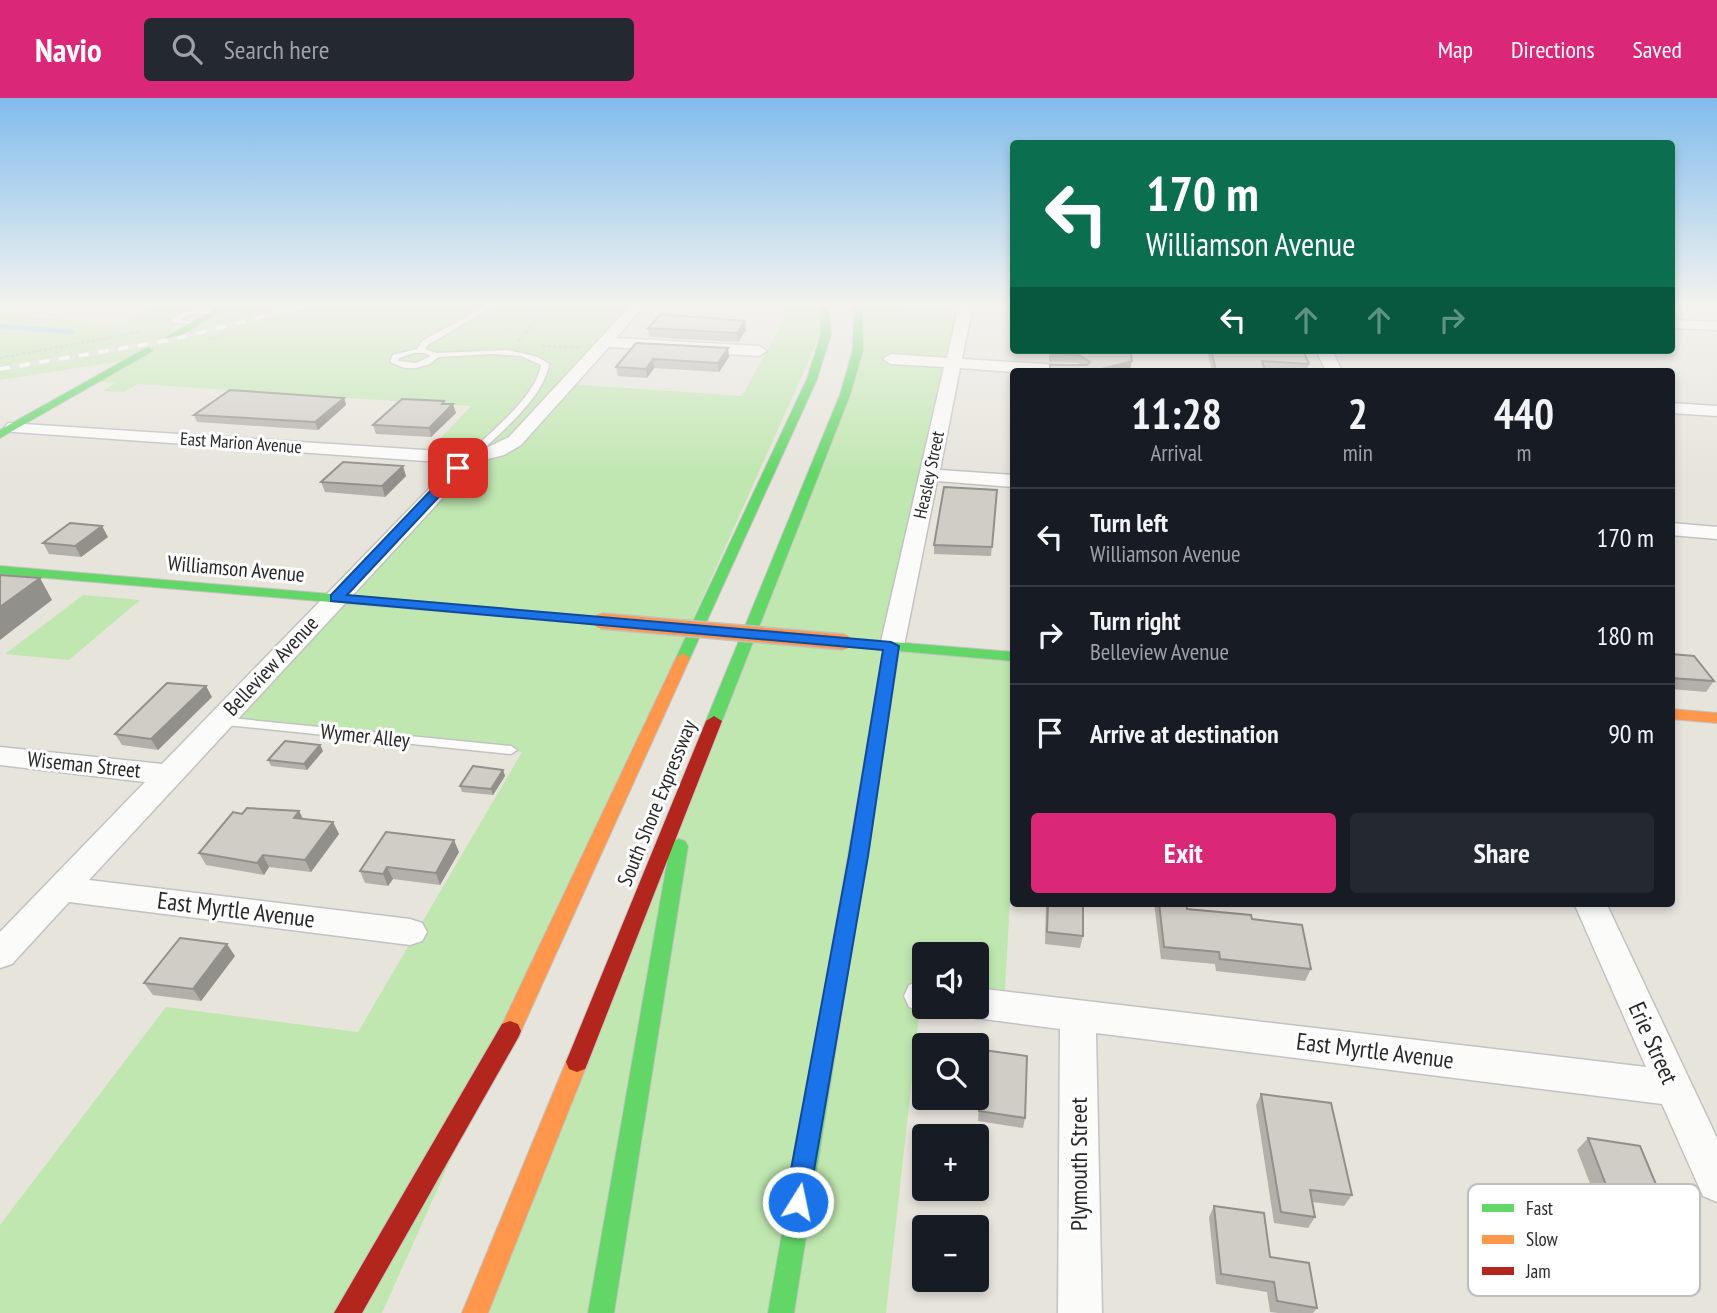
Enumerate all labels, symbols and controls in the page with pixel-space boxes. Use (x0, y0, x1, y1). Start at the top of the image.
search box (144, 18, 634, 81)
text: Navio (35, 28, 102, 71)
icon: search (168, 30, 206, 68)
text: Search here (224, 33, 329, 66)
text: Map (1438, 34, 1473, 65)
text: Directions (1511, 34, 1595, 65)
text: Saved (1633, 34, 1682, 65)
text: 170 m (1146, 161, 1259, 225)
icon: left (1031, 168, 1122, 259)
text: Williamson Avenue (1146, 223, 1355, 265)
icon: left (1214, 301, 1252, 339)
icon: ahead (1287, 301, 1325, 339)
icon: ahead (1360, 301, 1398, 339)
icon: right (1433, 301, 1471, 339)
text: 11:28 (1131, 386, 1222, 441)
text: 2 (1348, 386, 1368, 441)
text: 440 (1494, 386, 1554, 441)
street label: East Marion Avenue (179, 427, 303, 458)
street label: Heasley Street (908, 429, 949, 521)
pin (428, 438, 488, 498)
text: Arrival (1150, 438, 1202, 467)
text: min (1343, 438, 1373, 467)
text: m (1516, 438, 1531, 467)
icon: arrive (439, 449, 477, 487)
text: Turn left (1090, 506, 1168, 539)
icon: left (1031, 518, 1069, 556)
text: 170 m (1596, 521, 1654, 554)
text: Williamson Avenue (1090, 539, 1241, 568)
street label: Williamson Avenue (166, 549, 306, 588)
text: Turn right (1090, 604, 1181, 637)
street label: Belleview Avenue (217, 610, 324, 721)
icon: right (1031, 616, 1069, 654)
text: 180 m (1596, 619, 1654, 652)
text: Belleview Avenue (1090, 637, 1229, 666)
icon: arrive (1031, 714, 1069, 752)
street label: South Shore Expressway (611, 716, 702, 890)
street label: Wymer Alley (319, 717, 411, 754)
text: Arrive at destination (1090, 717, 1279, 750)
text: 90 m (1608, 717, 1654, 750)
street label: Wiseman Street (26, 745, 142, 784)
button: Exit (1031, 813, 1336, 893)
button: Share (1350, 813, 1654, 893)
street label: East Myrtle Avenue (156, 884, 317, 935)
map controls (912, 942, 989, 1292)
button: sound (912, 942, 989, 1019)
street label: Erie Street (1622, 997, 1685, 1089)
street label: East Myrtle Avenue (1295, 1025, 1456, 1076)
button: search (912, 1033, 989, 1110)
street label: Plymouth Street (1063, 1097, 1094, 1231)
button: + (912, 1124, 989, 1201)
position arrow (761, 1165, 835, 1239)
legend (1468, 1184, 1700, 1296)
text: Fast (1526, 1196, 1554, 1220)
button: − (912, 1215, 989, 1292)
text: Slow (1526, 1227, 1559, 1251)
text: Jam (1525, 1259, 1551, 1283)

